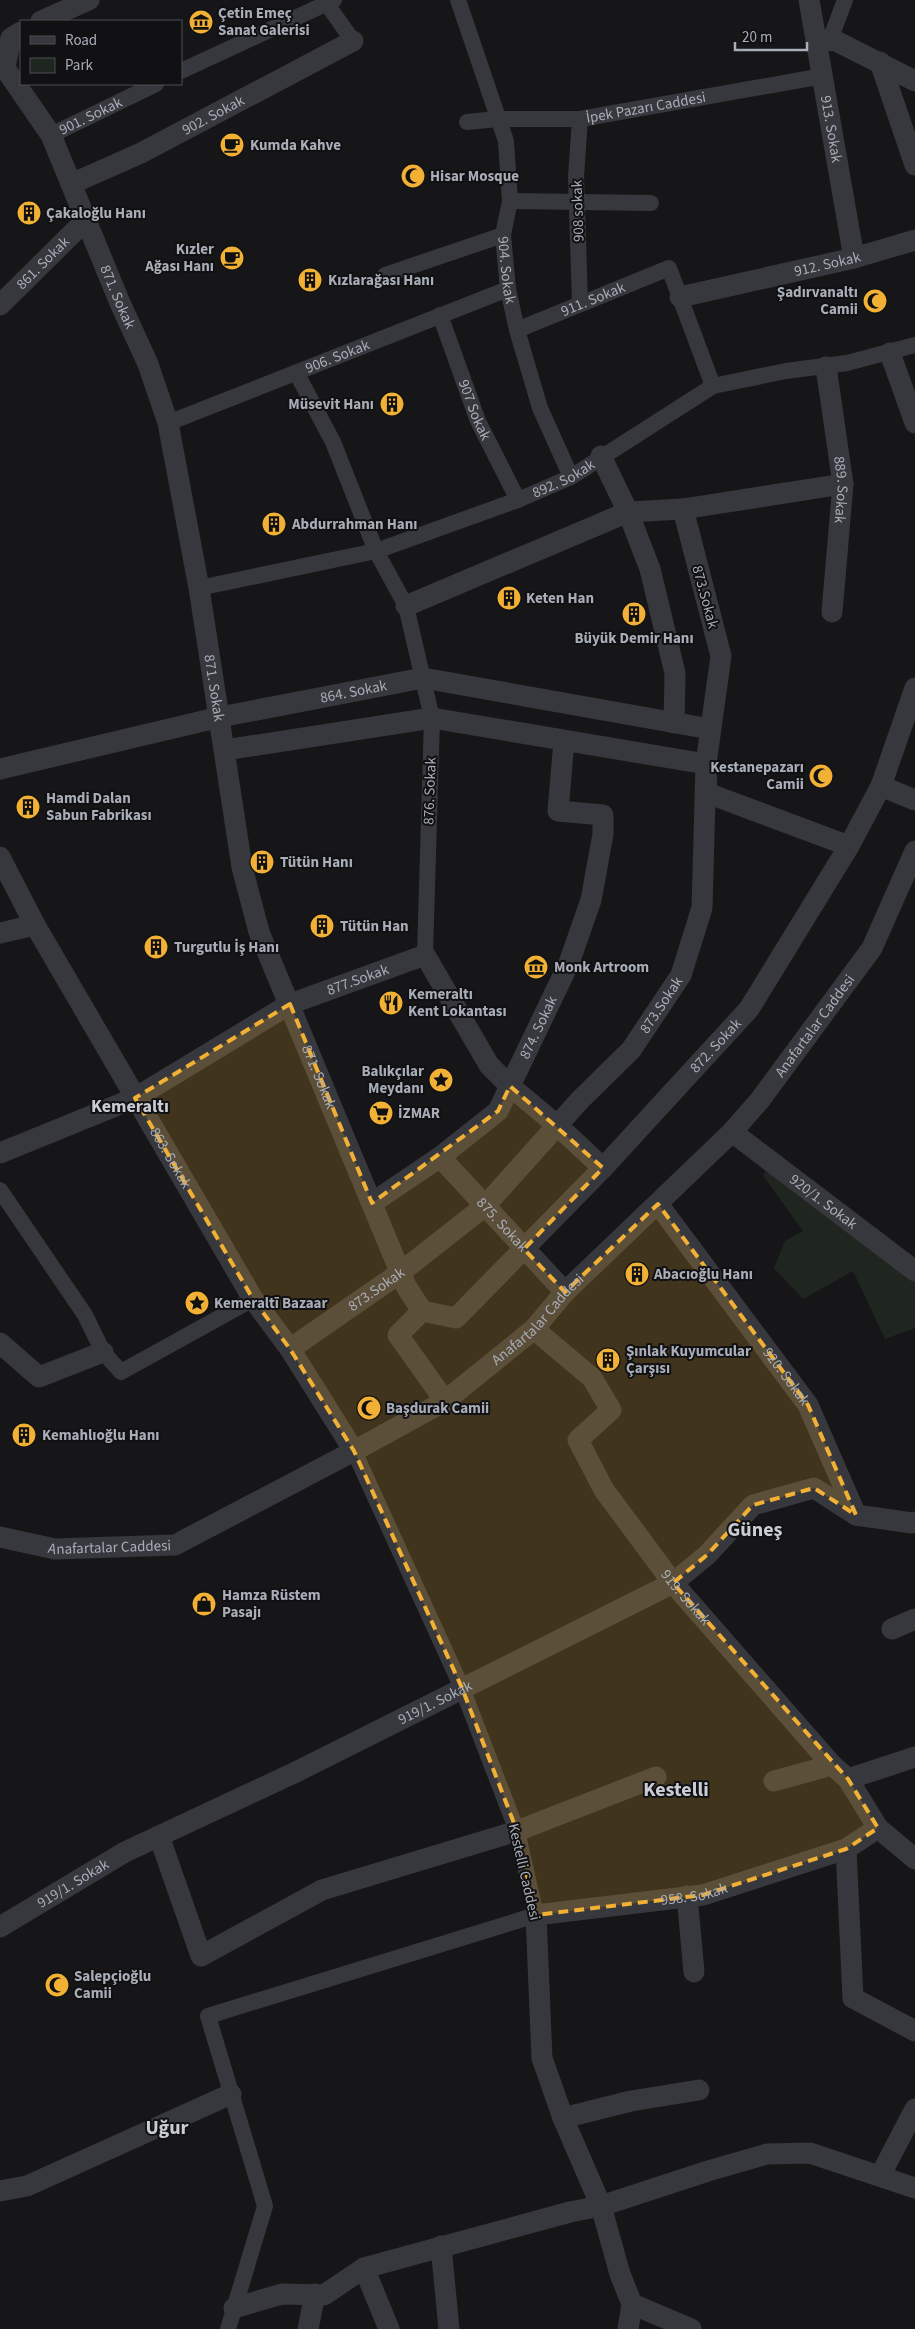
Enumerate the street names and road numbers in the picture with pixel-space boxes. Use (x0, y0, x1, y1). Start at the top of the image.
street label: İpek Pazarı Caddesi (584, 86, 707, 128)
street label: 902. Sokak (178, 90, 248, 140)
street label: 901. Sokak (56, 91, 126, 140)
street label: 913. Sokak (815, 94, 848, 165)
street label: 908 sokak (566, 179, 590, 242)
street label: 861. Sokak (11, 231, 74, 294)
street label: 904. Sokak (493, 235, 522, 306)
street label: 912. Sokak (792, 246, 864, 282)
street label: 871. Sokak (95, 262, 141, 333)
street label: 911. Sokak (558, 276, 629, 322)
street label: 906. Sokak (302, 334, 373, 378)
street label: 907 Sokak (453, 376, 497, 444)
street label: 892. Sokak (529, 454, 599, 503)
street label: 889. Sokak (829, 455, 854, 525)
street label: 873.Sokak (687, 563, 724, 631)
street label: 871. Sokak (199, 653, 230, 724)
street label: 864. Sokak (318, 675, 389, 708)
street label: 876. Sokak (418, 756, 442, 825)
street label: 877.Sokak (324, 958, 392, 1000)
street label: Anafartalar Caddesi (770, 970, 860, 1082)
street label: 873.Sokak (634, 972, 688, 1038)
street label: 874. Sokak (514, 992, 563, 1062)
street label: 872. Sokak (685, 1013, 746, 1078)
street label: 871. Sokak (296, 1041, 342, 1113)
street label: 863. Sokak (145, 1123, 197, 1193)
street label: 920/1. Sokak (785, 1169, 862, 1235)
street label: 875. Sokak (472, 1193, 534, 1257)
street label: 873.Sokak (344, 1262, 409, 1316)
street label: Anafartalar Caddesi (487, 1269, 588, 1370)
street label: 920. Sokak (758, 1343, 816, 1410)
street label: Anafartalar Caddesi (46, 1535, 171, 1560)
street label: 919. Sokak (656, 1565, 716, 1630)
street label: 919/1. Sokak (394, 1675, 476, 1730)
street label: Kestelli Caddesi (503, 1821, 545, 1923)
street label: 919/1. Sokak (33, 1853, 113, 1913)
street label: 958. Sokak (660, 1877, 731, 1910)

